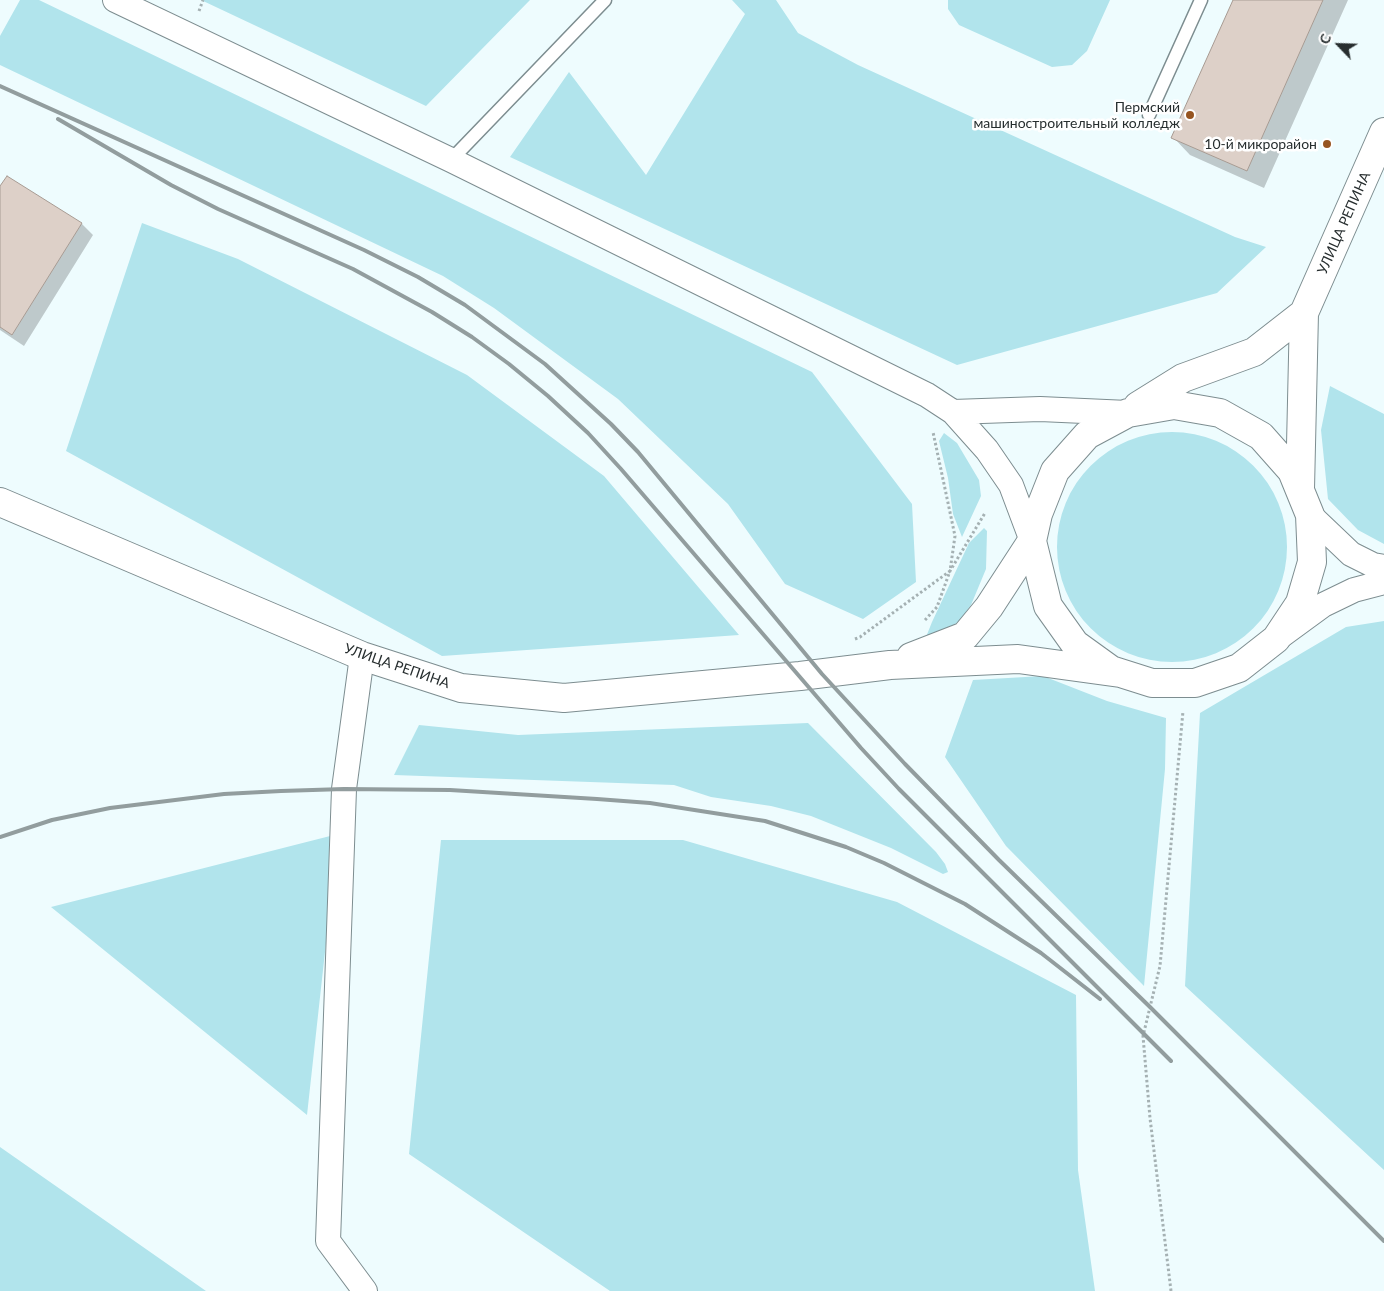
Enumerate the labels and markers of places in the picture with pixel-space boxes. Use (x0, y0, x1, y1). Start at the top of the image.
place label: Пермский машиностроительный колледж (973, 99, 1180, 132)
marker: Пермский машиностроительный колледж (1184, 109, 1196, 121)
place label: 10-й микрорайон (1204, 136, 1317, 152)
marker: 10-й микрорайон (1321, 138, 1333, 150)

